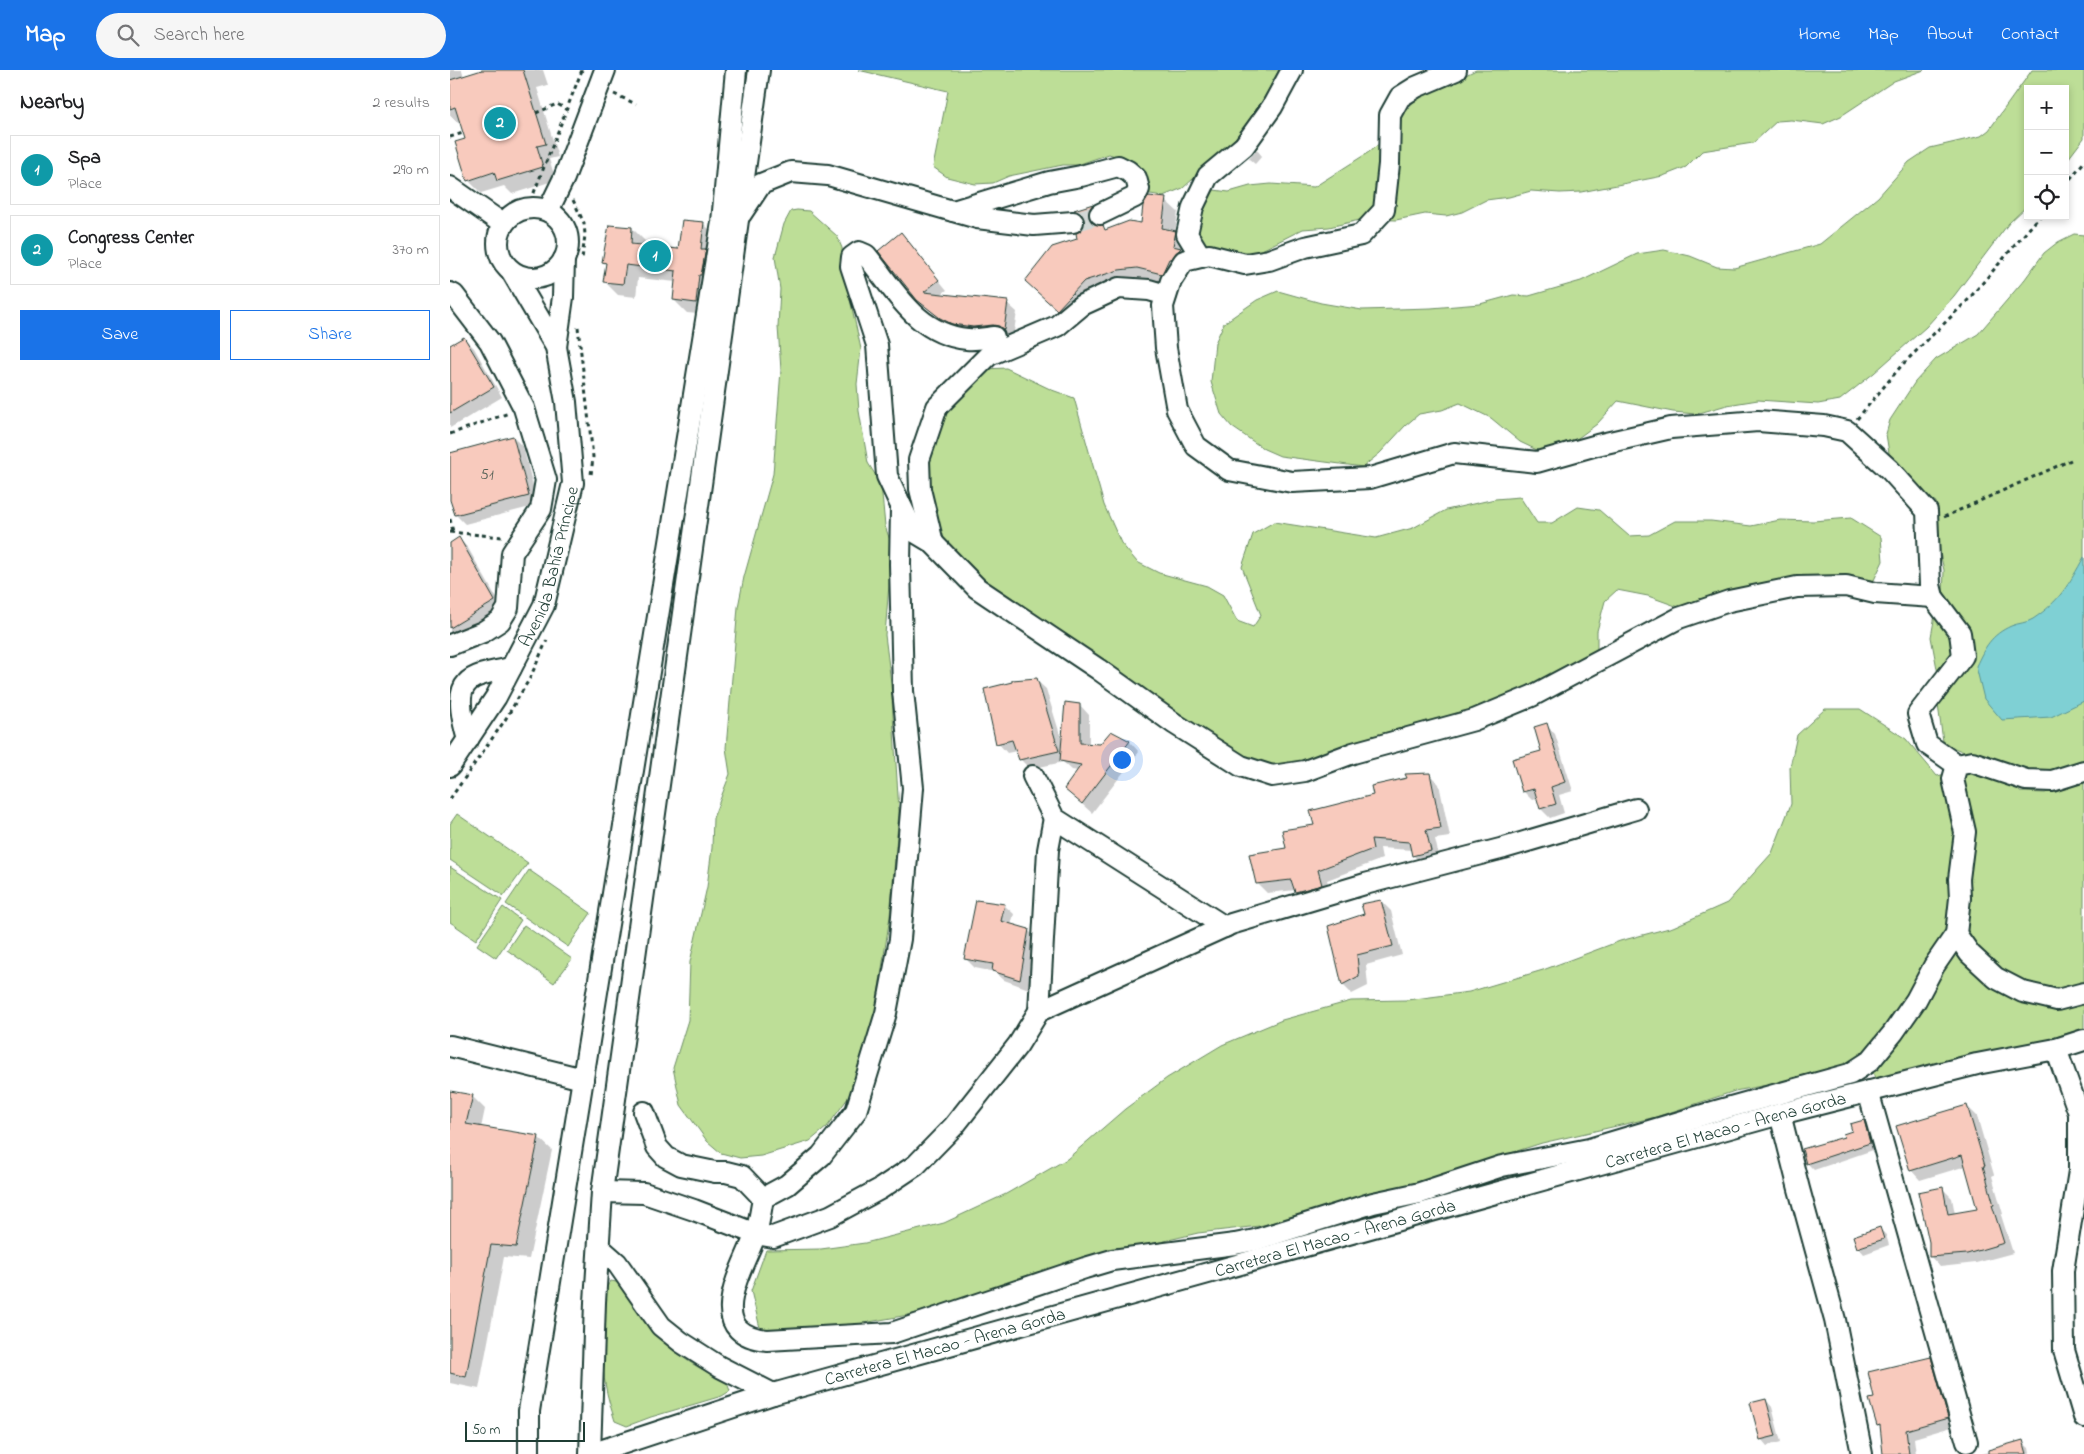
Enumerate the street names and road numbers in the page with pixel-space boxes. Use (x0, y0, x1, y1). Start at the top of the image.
street label: Avenida Bahía Príncipe (513, 483, 587, 652)
street label: Carretera El Macao - Arena Gorda (1602, 1087, 1849, 1177)
street label: Carretera El Macao - Arena Gorda (1212, 1194, 1459, 1286)
street label: Carretera El Macao - Arena Gorda (822, 1302, 1069, 1394)

